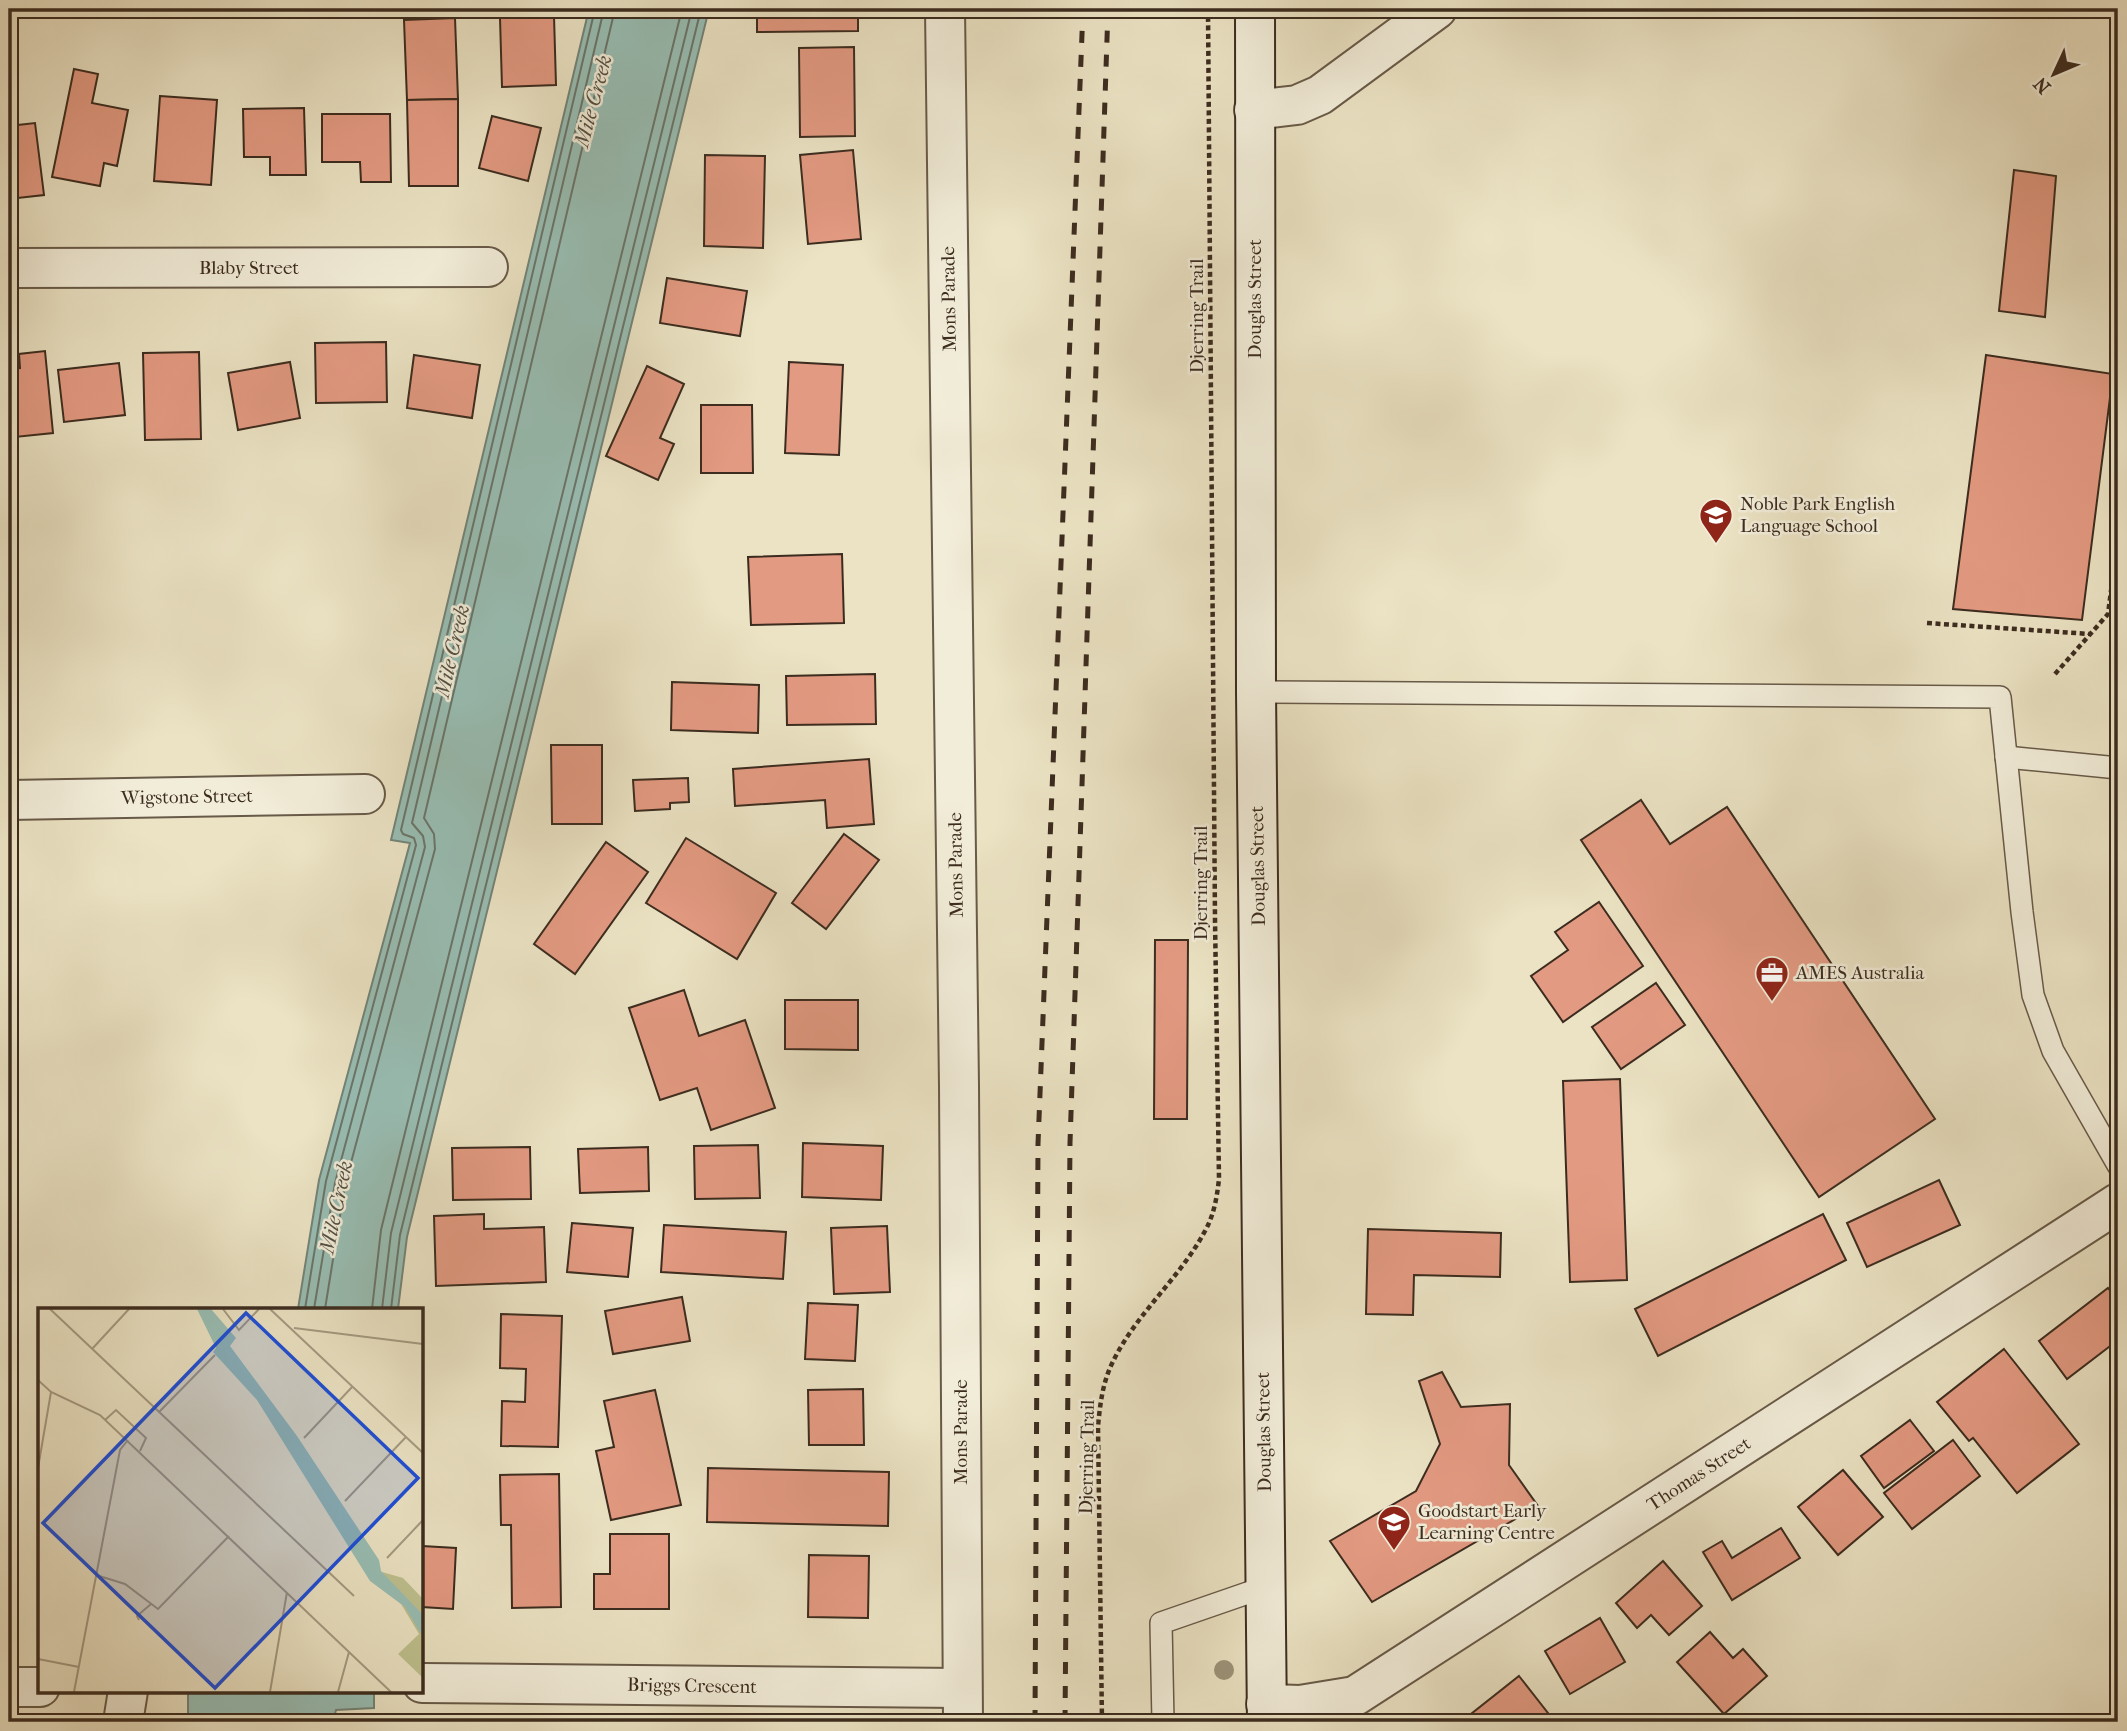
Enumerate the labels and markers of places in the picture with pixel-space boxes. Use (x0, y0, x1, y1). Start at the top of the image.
place label: Noble Park English Language School (1740, 493, 1895, 537)
school or university icon: Noble Park English Language School (1697, 496, 1735, 545)
office icon: AMES Australia (1753, 954, 1791, 1003)
place label: AMES Australia (1795, 962, 1925, 984)
place label: Goodstart Early Learning Centre (1418, 1500, 1555, 1544)
school or university icon: Goodstart Early Learning Centre (1375, 1503, 1413, 1552)

